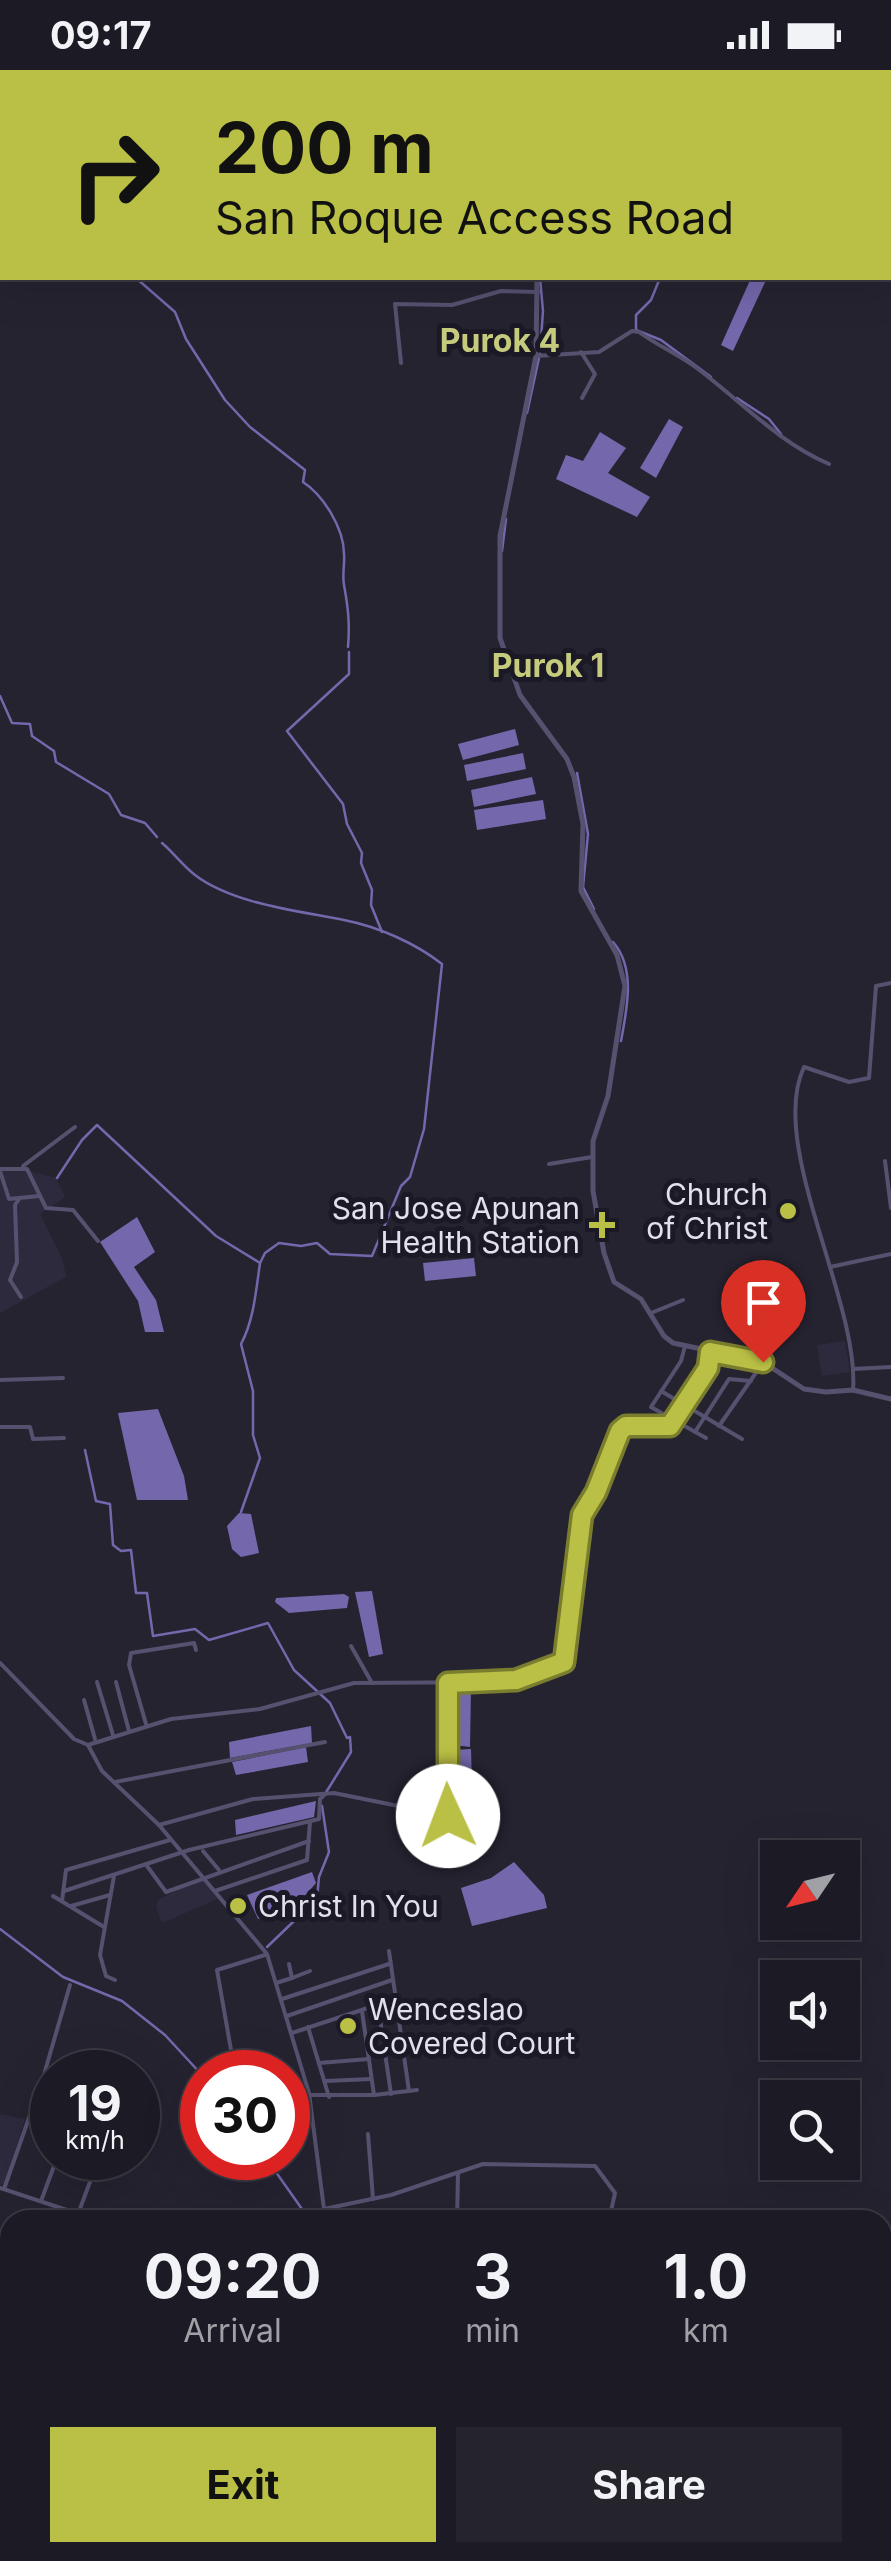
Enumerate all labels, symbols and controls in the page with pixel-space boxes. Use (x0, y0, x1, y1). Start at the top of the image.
text: 09:17 (50, 12, 151, 58)
text: 200 m (215, 105, 434, 190)
icon: right (50, 110, 180, 240)
text: San Roque Access Road (215, 190, 734, 245)
district label: Purok 4 (440, 321, 560, 360)
district label: Purok 1 (492, 646, 604, 685)
place label: Church of Christ (646, 1176, 768, 1246)
place label: San Jose Apunan Health Station (332, 1190, 580, 1260)
marker: Church of Christ (777, 1200, 799, 1222)
marker: San Jose Apunan Health Station (589, 1212, 615, 1238)
pin (721, 1260, 806, 1363)
icon: arrive (736, 1275, 791, 1330)
position arrow (396, 1764, 500, 1868)
north arrow (760, 1840, 860, 1940)
map controls (760, 1840, 860, 2180)
place label: Christ In You (258, 1888, 439, 1924)
marker: Christ In You (227, 1895, 249, 1917)
button: sound (760, 1960, 860, 2060)
place label: Wenceslao Covered Court (368, 1991, 576, 2061)
marker: Wenceslao Covered Court (337, 2015, 359, 2037)
speed limit sign: 30 (180, 2050, 310, 2180)
text: 19 (68, 2073, 122, 2133)
button: search (760, 2080, 860, 2180)
text: km/h (65, 2125, 125, 2155)
text: 09:20 (144, 2240, 321, 2312)
text: 3 (473, 2240, 512, 2312)
text: 1.0 (664, 2240, 748, 2312)
text: Arrival (183, 2311, 282, 2350)
text: min (465, 2311, 520, 2350)
text: km (683, 2311, 729, 2350)
button: Exit (50, 2427, 436, 2542)
button: Share (456, 2427, 842, 2542)

